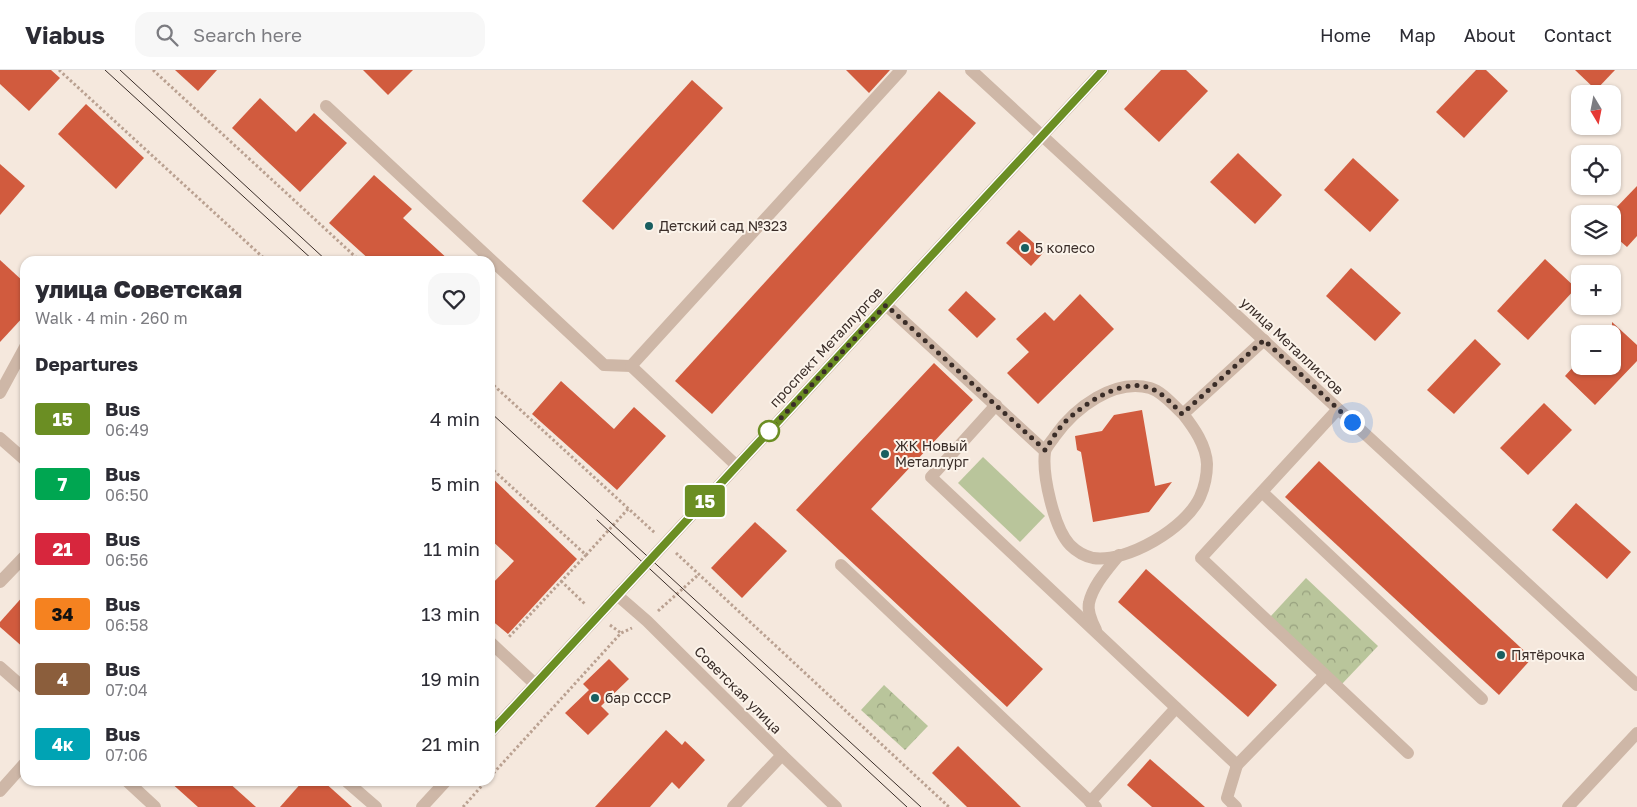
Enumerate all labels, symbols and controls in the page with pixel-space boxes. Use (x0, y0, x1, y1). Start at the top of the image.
search box (135, 12, 485, 57)
text: Viabus (25, 20, 105, 49)
icon: search (153, 21, 181, 49)
text: Search here (193, 23, 302, 46)
text: Home (1320, 24, 1371, 46)
text: Map (1399, 24, 1436, 46)
text: About (1464, 24, 1516, 46)
text: Contact (1544, 24, 1612, 46)
north arrow (1571, 85, 1621, 135)
map controls (1571, 85, 1621, 375)
button: locate (1571, 145, 1621, 195)
button: layers (1571, 205, 1621, 255)
place label: Детский сад №323 (659, 217, 787, 234)
marker: Детский сад №323 (643, 220, 655, 232)
place label: 5 колесо (1035, 239, 1095, 256)
marker: 5 колесо (1019, 242, 1031, 254)
button: + (1571, 265, 1621, 315)
button: heart (428, 273, 480, 325)
text: улица Советская (35, 274, 242, 303)
street label: проспект Металлургов (766, 283, 886, 410)
street label: улица Металлистов (1237, 294, 1347, 398)
text: Walk · 4 min · 260 m (35, 308, 188, 328)
button: − (1571, 325, 1621, 375)
text: Departures (35, 352, 138, 375)
text: Bus (105, 397, 140, 420)
text: 4 min (430, 407, 480, 430)
text: 15 (52, 408, 73, 430)
your location (1340, 410, 1365, 435)
text: 06:49 (105, 420, 149, 440)
unlabelled marker (758, 420, 780, 442)
place label: ЖК Новый Металлург (895, 437, 969, 470)
marker: ЖК Новый Металлург (879, 448, 891, 460)
text: Bus (105, 462, 140, 485)
text: 5 min (431, 472, 480, 495)
text: 7 (58, 473, 67, 495)
text: 06:50 (105, 485, 149, 505)
line badge: 15 (682, 485, 728, 517)
text: 15 (695, 490, 715, 512)
text: Bus (105, 527, 140, 550)
text: 11 min (423, 537, 480, 560)
text: 21 (52, 538, 73, 560)
text: 06:56 (105, 550, 148, 570)
text: Bus (105, 592, 140, 615)
text: 13 min (421, 602, 480, 625)
text: 34 (51, 603, 74, 625)
text: 06:58 (105, 615, 148, 635)
street label: Советская улица (691, 642, 786, 737)
place label: Пятёрочка (1511, 646, 1585, 663)
marker: Пятёрочка (1495, 649, 1507, 661)
text: Bus (105, 657, 140, 680)
text: 19 min (421, 667, 480, 690)
text: 4 (57, 668, 68, 690)
text: 07:04 (105, 680, 148, 700)
place label: бар СССР (605, 689, 671, 706)
marker: бар СССР (589, 692, 601, 704)
text: Bus (105, 722, 140, 745)
text: 21 min (421, 732, 480, 755)
text: 4к (52, 733, 73, 755)
text: 07:06 (105, 745, 148, 765)

